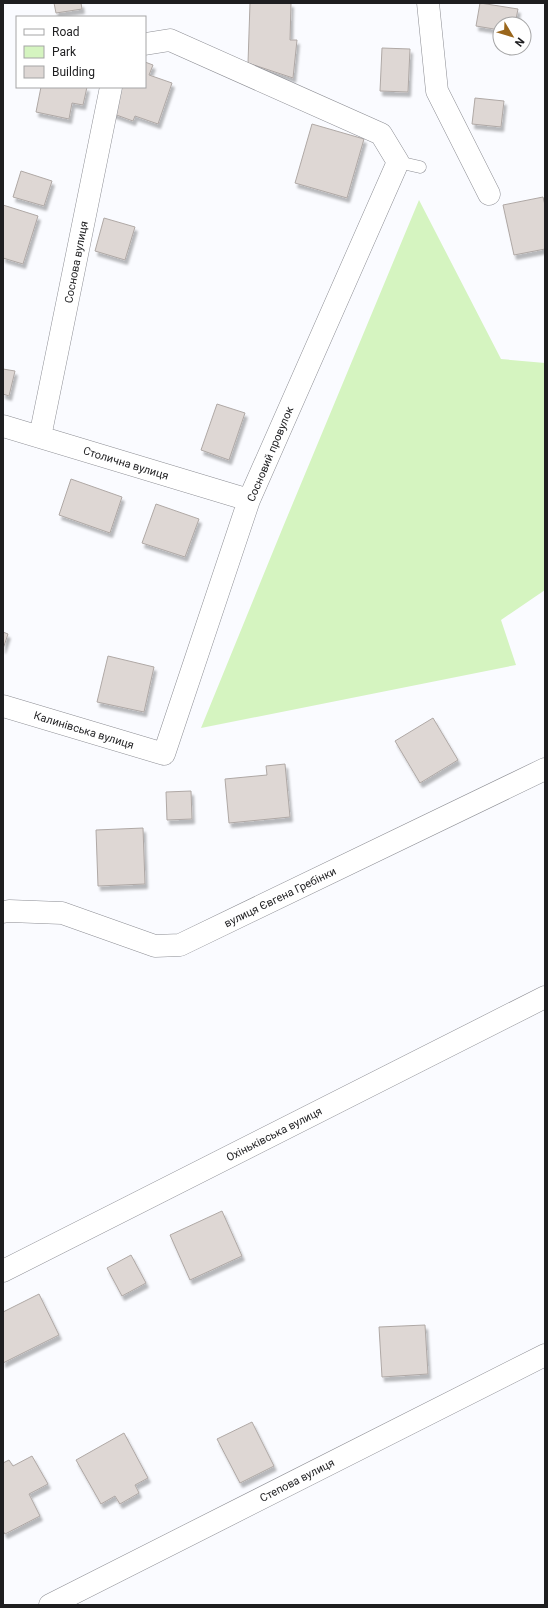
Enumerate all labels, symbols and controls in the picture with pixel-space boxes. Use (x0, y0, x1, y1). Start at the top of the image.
legend (16, 16, 146, 88)
north arrow (492, 16, 532, 56)
text: Road (52, 25, 80, 39)
text: N (512, 35, 527, 49)
text: Park (52, 45, 77, 59)
text: Building (52, 65, 95, 79)
street label: Соснова вулиця (62, 220, 91, 304)
street label: Сосновий провулок (245, 405, 296, 504)
street label: Столична вулиця (82, 444, 170, 483)
street label: Калинівська вулиця (32, 709, 135, 752)
street label: вулиця Євгена Гребінки (222, 865, 338, 930)
street label: Охіньківська вулиця (224, 1105, 324, 1164)
street label: Степова вулиця (258, 1456, 337, 1505)

